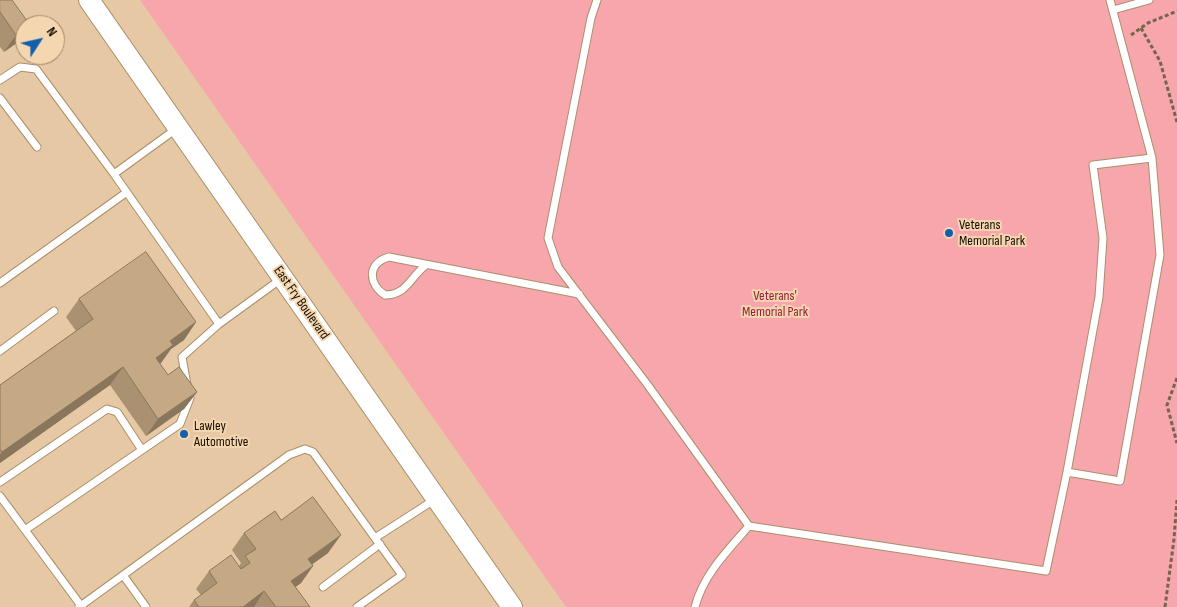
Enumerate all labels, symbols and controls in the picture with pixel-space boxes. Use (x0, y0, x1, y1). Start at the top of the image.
north arrow (15, 15, 65, 65)
text: N (43, 24, 61, 40)
place label: Veterans Memorial Park (959, 217, 1025, 250)
marker: Veterans Memorial Park (943, 227, 955, 239)
street label: East Fry Boulevard (270, 263, 332, 343)
park label: Veterans' Memorial Park (742, 288, 808, 321)
place label: Lawley Automotive (194, 418, 248, 451)
marker: Lawley Automotive (178, 428, 190, 440)

